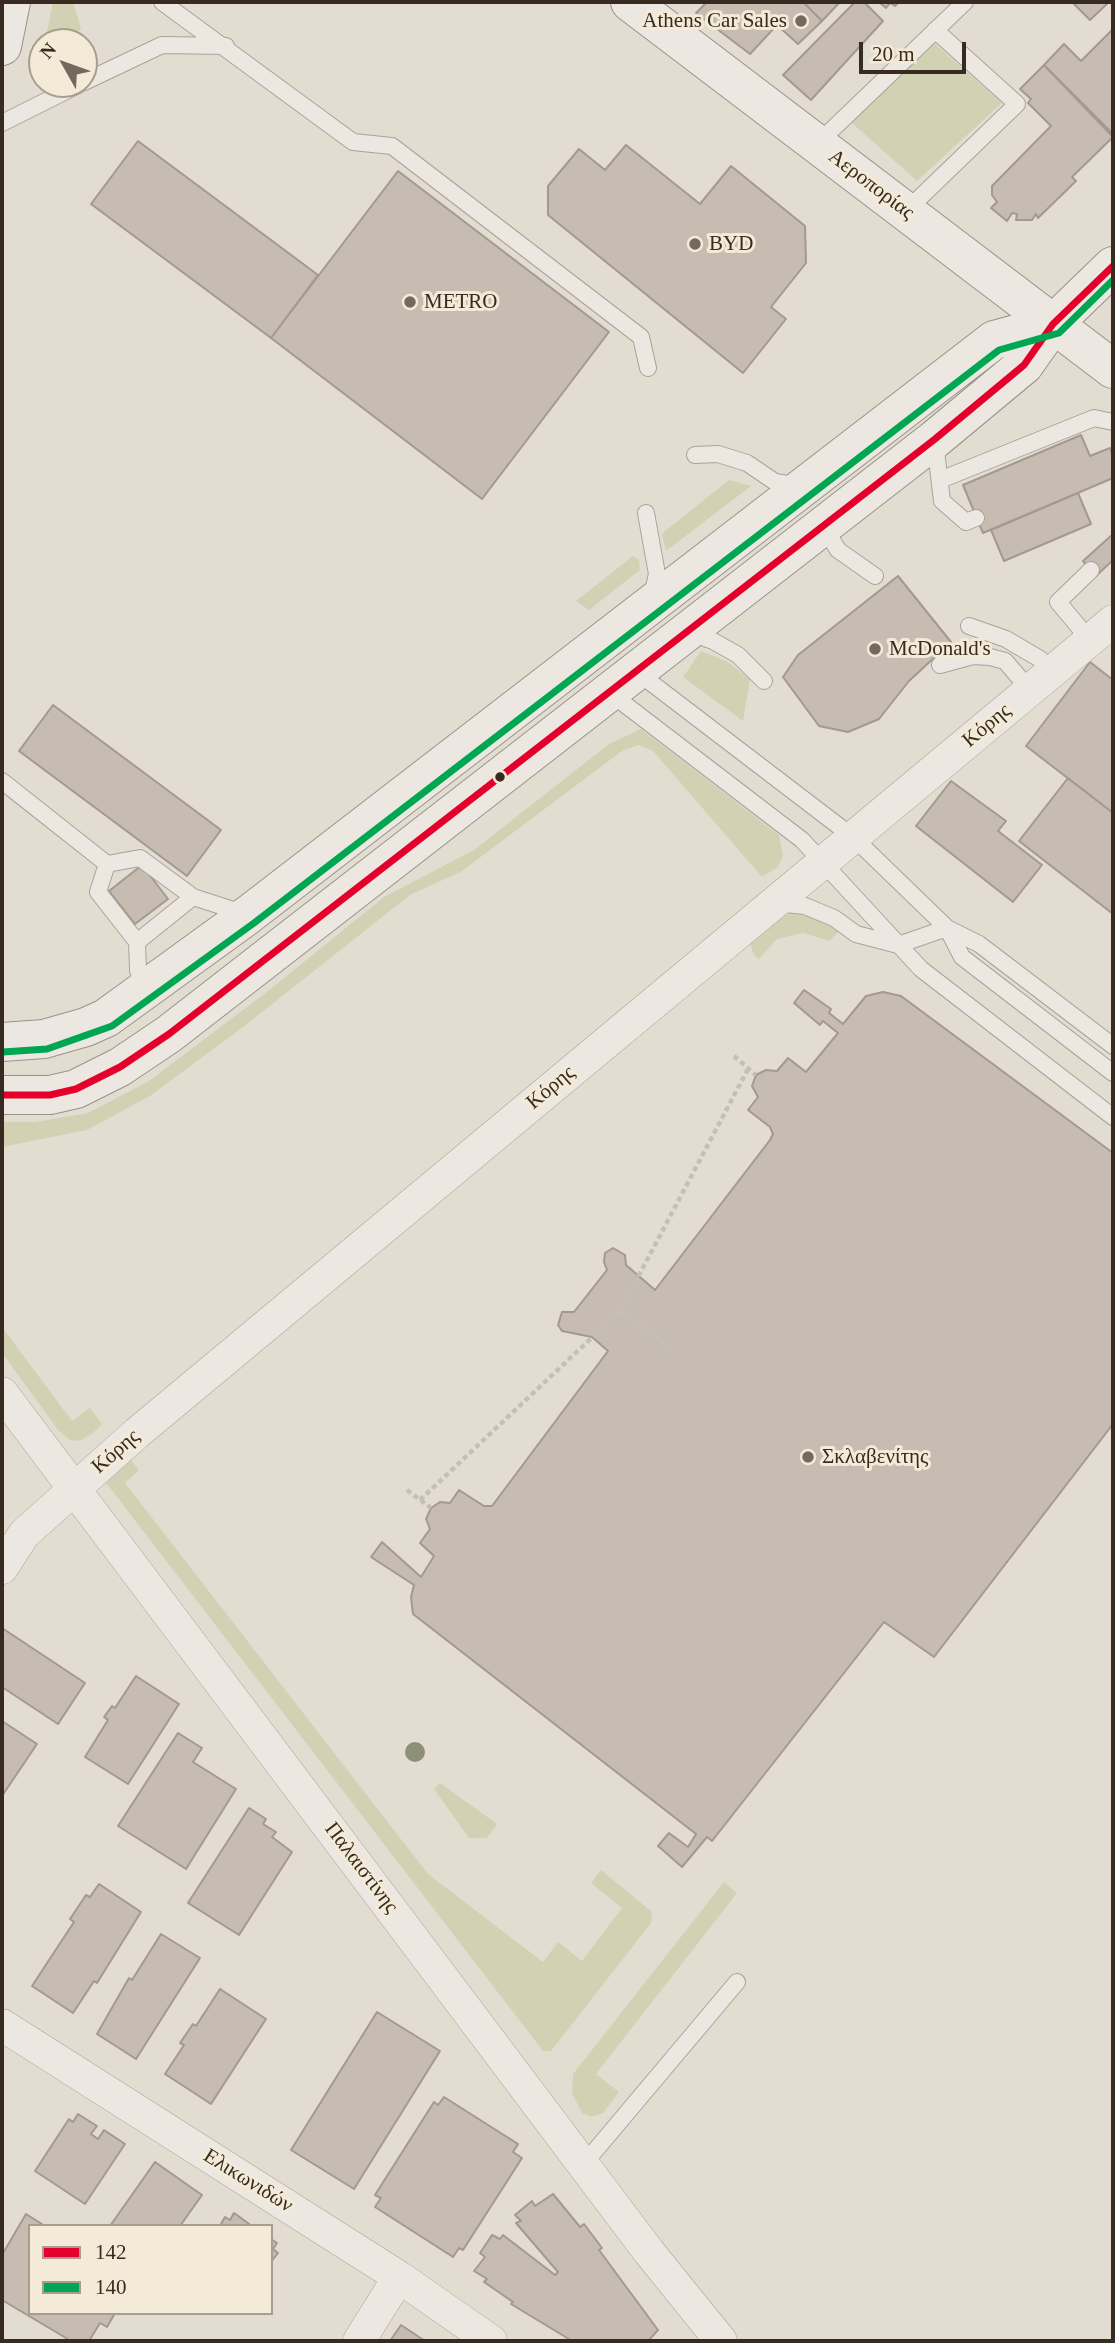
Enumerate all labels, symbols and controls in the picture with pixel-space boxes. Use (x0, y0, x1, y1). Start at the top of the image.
place label: Athens Car Sales (642, 8, 787, 34)
marker: Athens Car Sales (793, 13, 809, 29)
north arrow (28, 28, 98, 98)
scale bar (863, 28, 970, 72)
text: N (36, 38, 61, 62)
text: 20 m (872, 42, 915, 66)
street label: Αεροπορίας (823, 144, 919, 226)
place label: BYD (709, 231, 753, 257)
marker: BYD (687, 236, 703, 252)
place label: METRO (424, 289, 498, 315)
marker: METRO (402, 294, 418, 310)
place label: McDonald's (889, 636, 991, 662)
marker: McDonald's (867, 641, 883, 657)
street label: Κόρης (958, 699, 1016, 753)
unlabelled marker (493, 770, 507, 784)
street label: Κόρης (522, 1061, 580, 1115)
street label: Κόρης (87, 1424, 145, 1480)
place label: Σκλαβενίτης (822, 1444, 928, 1470)
marker: Σκλαβενίτης (800, 1449, 816, 1465)
street label: Παλαιστίνης (319, 1818, 403, 1918)
street label: Ελικωνιδών (199, 2144, 297, 2218)
legend (28, 2224, 273, 2315)
text: 142 (95, 2240, 127, 2264)
text: 140 (95, 2275, 127, 2299)

